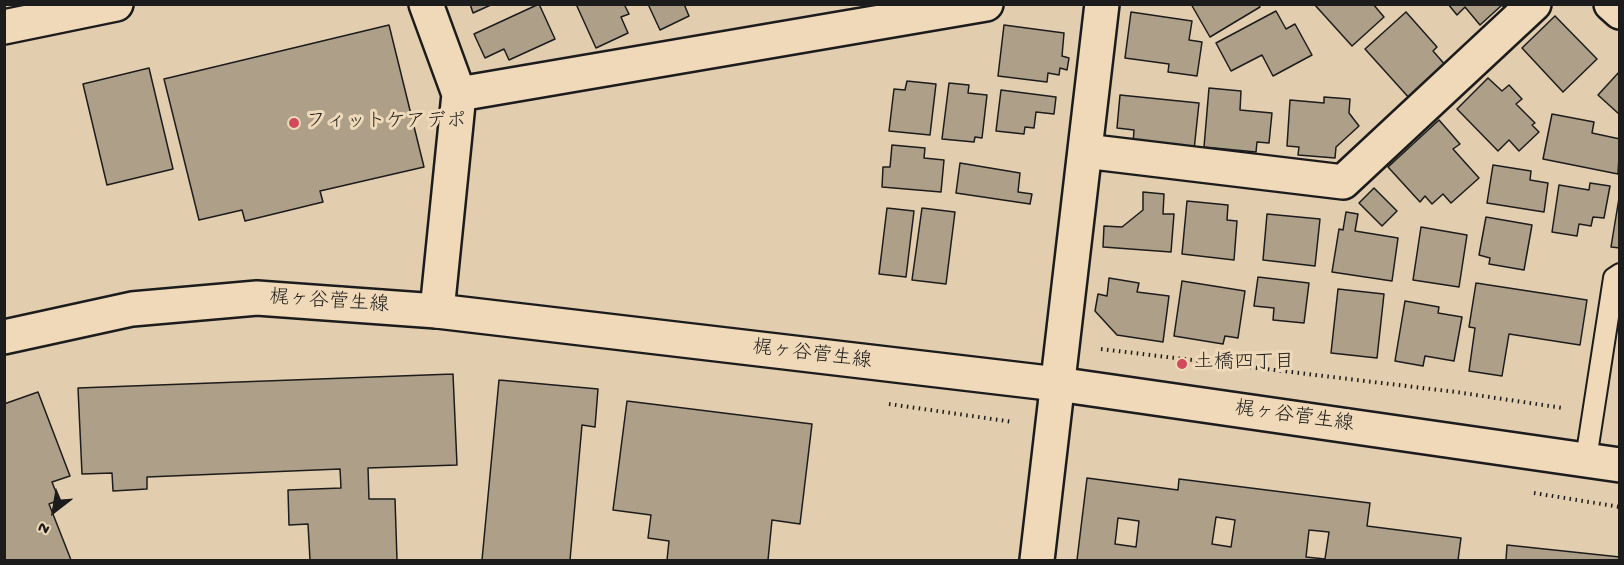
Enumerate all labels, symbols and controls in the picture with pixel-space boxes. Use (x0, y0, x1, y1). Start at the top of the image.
place label: フィットケアデポ (306, 111, 466, 135)
marker: フィットケアデポ (287, 116, 301, 130)
street label: 梶ヶ谷菅生線 (268, 287, 390, 319)
street label: 梶ヶ谷菅生線 (751, 337, 873, 375)
place label: 土橋四丁目 (1194, 352, 1294, 376)
marker: 土橋四丁目 (1175, 357, 1189, 371)
street label: 梶ヶ谷菅生線 (1233, 398, 1355, 438)
north arrow (24, 481, 84, 541)
text: N (35, 516, 54, 538)

